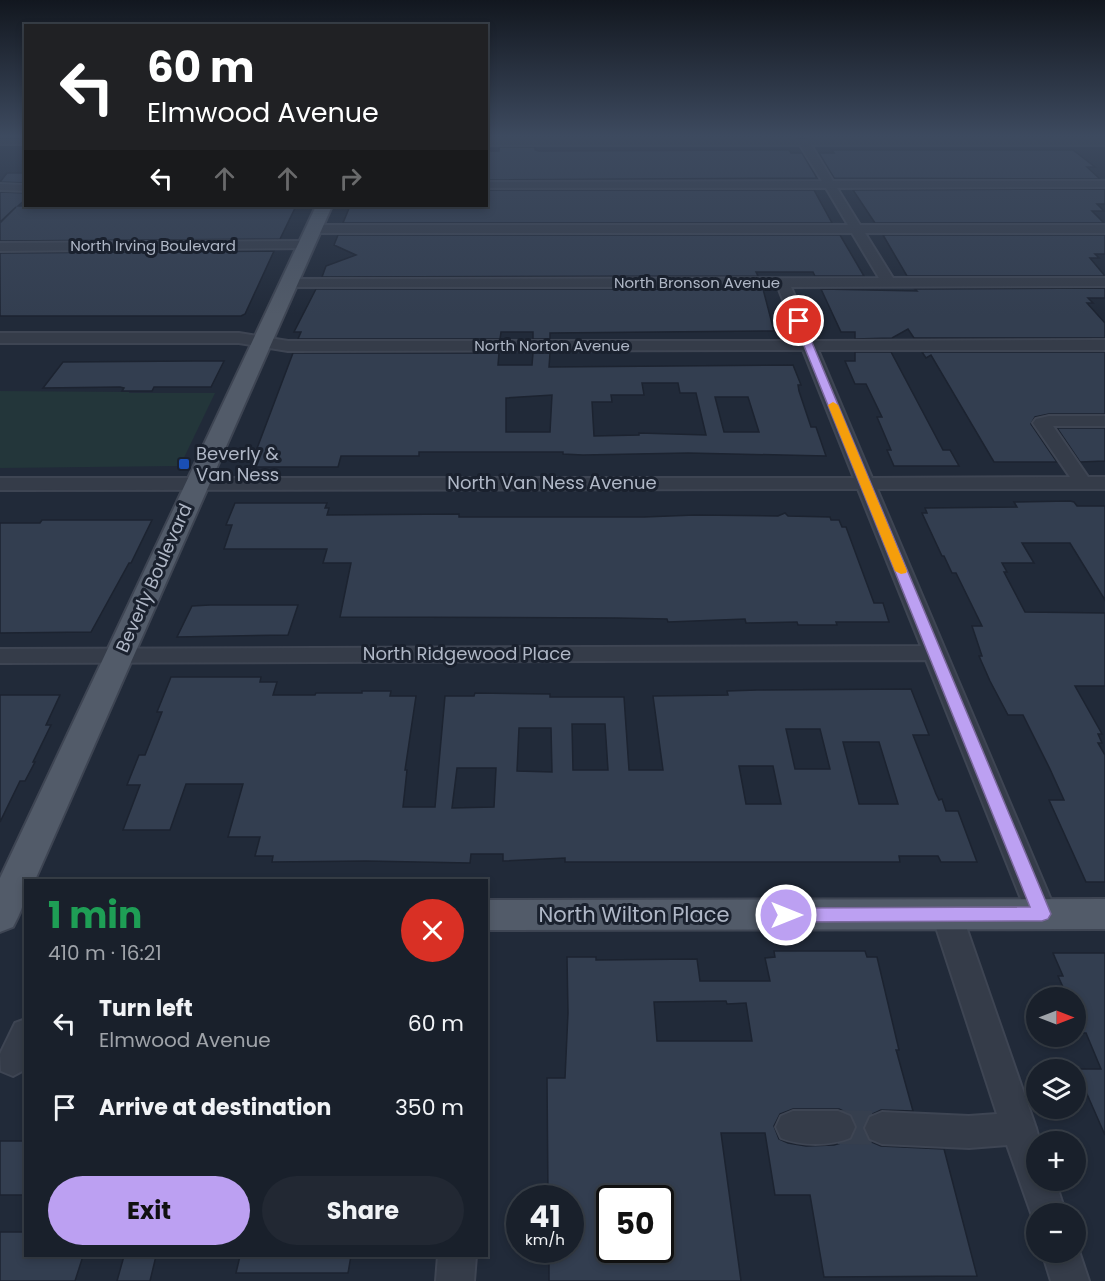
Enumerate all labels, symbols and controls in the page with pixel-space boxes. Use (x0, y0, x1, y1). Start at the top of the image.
text: 60 m (147, 38, 255, 97)
icon: left (48, 48, 126, 126)
text: Elmwood Avenue (147, 94, 379, 131)
icon: left (145, 162, 178, 195)
icon: ahead (208, 162, 241, 195)
icon: ahead (271, 162, 304, 195)
icon: right (334, 162, 367, 195)
street label: North Irving Boulevard (70, 235, 236, 256)
street label: North Bronson Avenue (614, 272, 780, 293)
pin (773, 295, 824, 346)
icon: arrive (782, 304, 815, 337)
street label: North Norton Avenue (474, 335, 630, 356)
place label: Beverly & Van Ness (196, 441, 280, 487)
marker: Beverly & Van Ness (177, 457, 191, 471)
street label: North Van Ness Avenue (447, 470, 657, 495)
street label: Beverly Boulevard (110, 499, 198, 656)
street label: North Ridgewood Place (363, 641, 571, 666)
position arrow (754, 883, 818, 947)
text: 1 min (48, 890, 142, 941)
button: close (401, 899, 464, 962)
street label: North Wilton Place (539, 900, 729, 929)
text: 410 m · 16:21 (48, 939, 162, 967)
north arrow (1026, 987, 1086, 1047)
map controls (1026, 987, 1086, 1263)
text: Turn left (99, 993, 193, 1024)
icon: left (48, 1007, 81, 1040)
text: 60 m (408, 1008, 464, 1039)
text: Elmwood Avenue (99, 1026, 271, 1054)
button: layers (1026, 1059, 1086, 1119)
icon: arrive (48, 1091, 81, 1124)
text: Arrive at destination (99, 1092, 331, 1123)
text: 350 m (395, 1092, 464, 1123)
button: + (1026, 1131, 1086, 1191)
button: Exit (48, 1176, 250, 1245)
button: Share (262, 1176, 464, 1245)
speed limit sign: 50 (596, 1185, 674, 1263)
text: 41 (529, 1195, 561, 1238)
button: − (1026, 1203, 1086, 1263)
text: km/h (525, 1229, 565, 1250)

